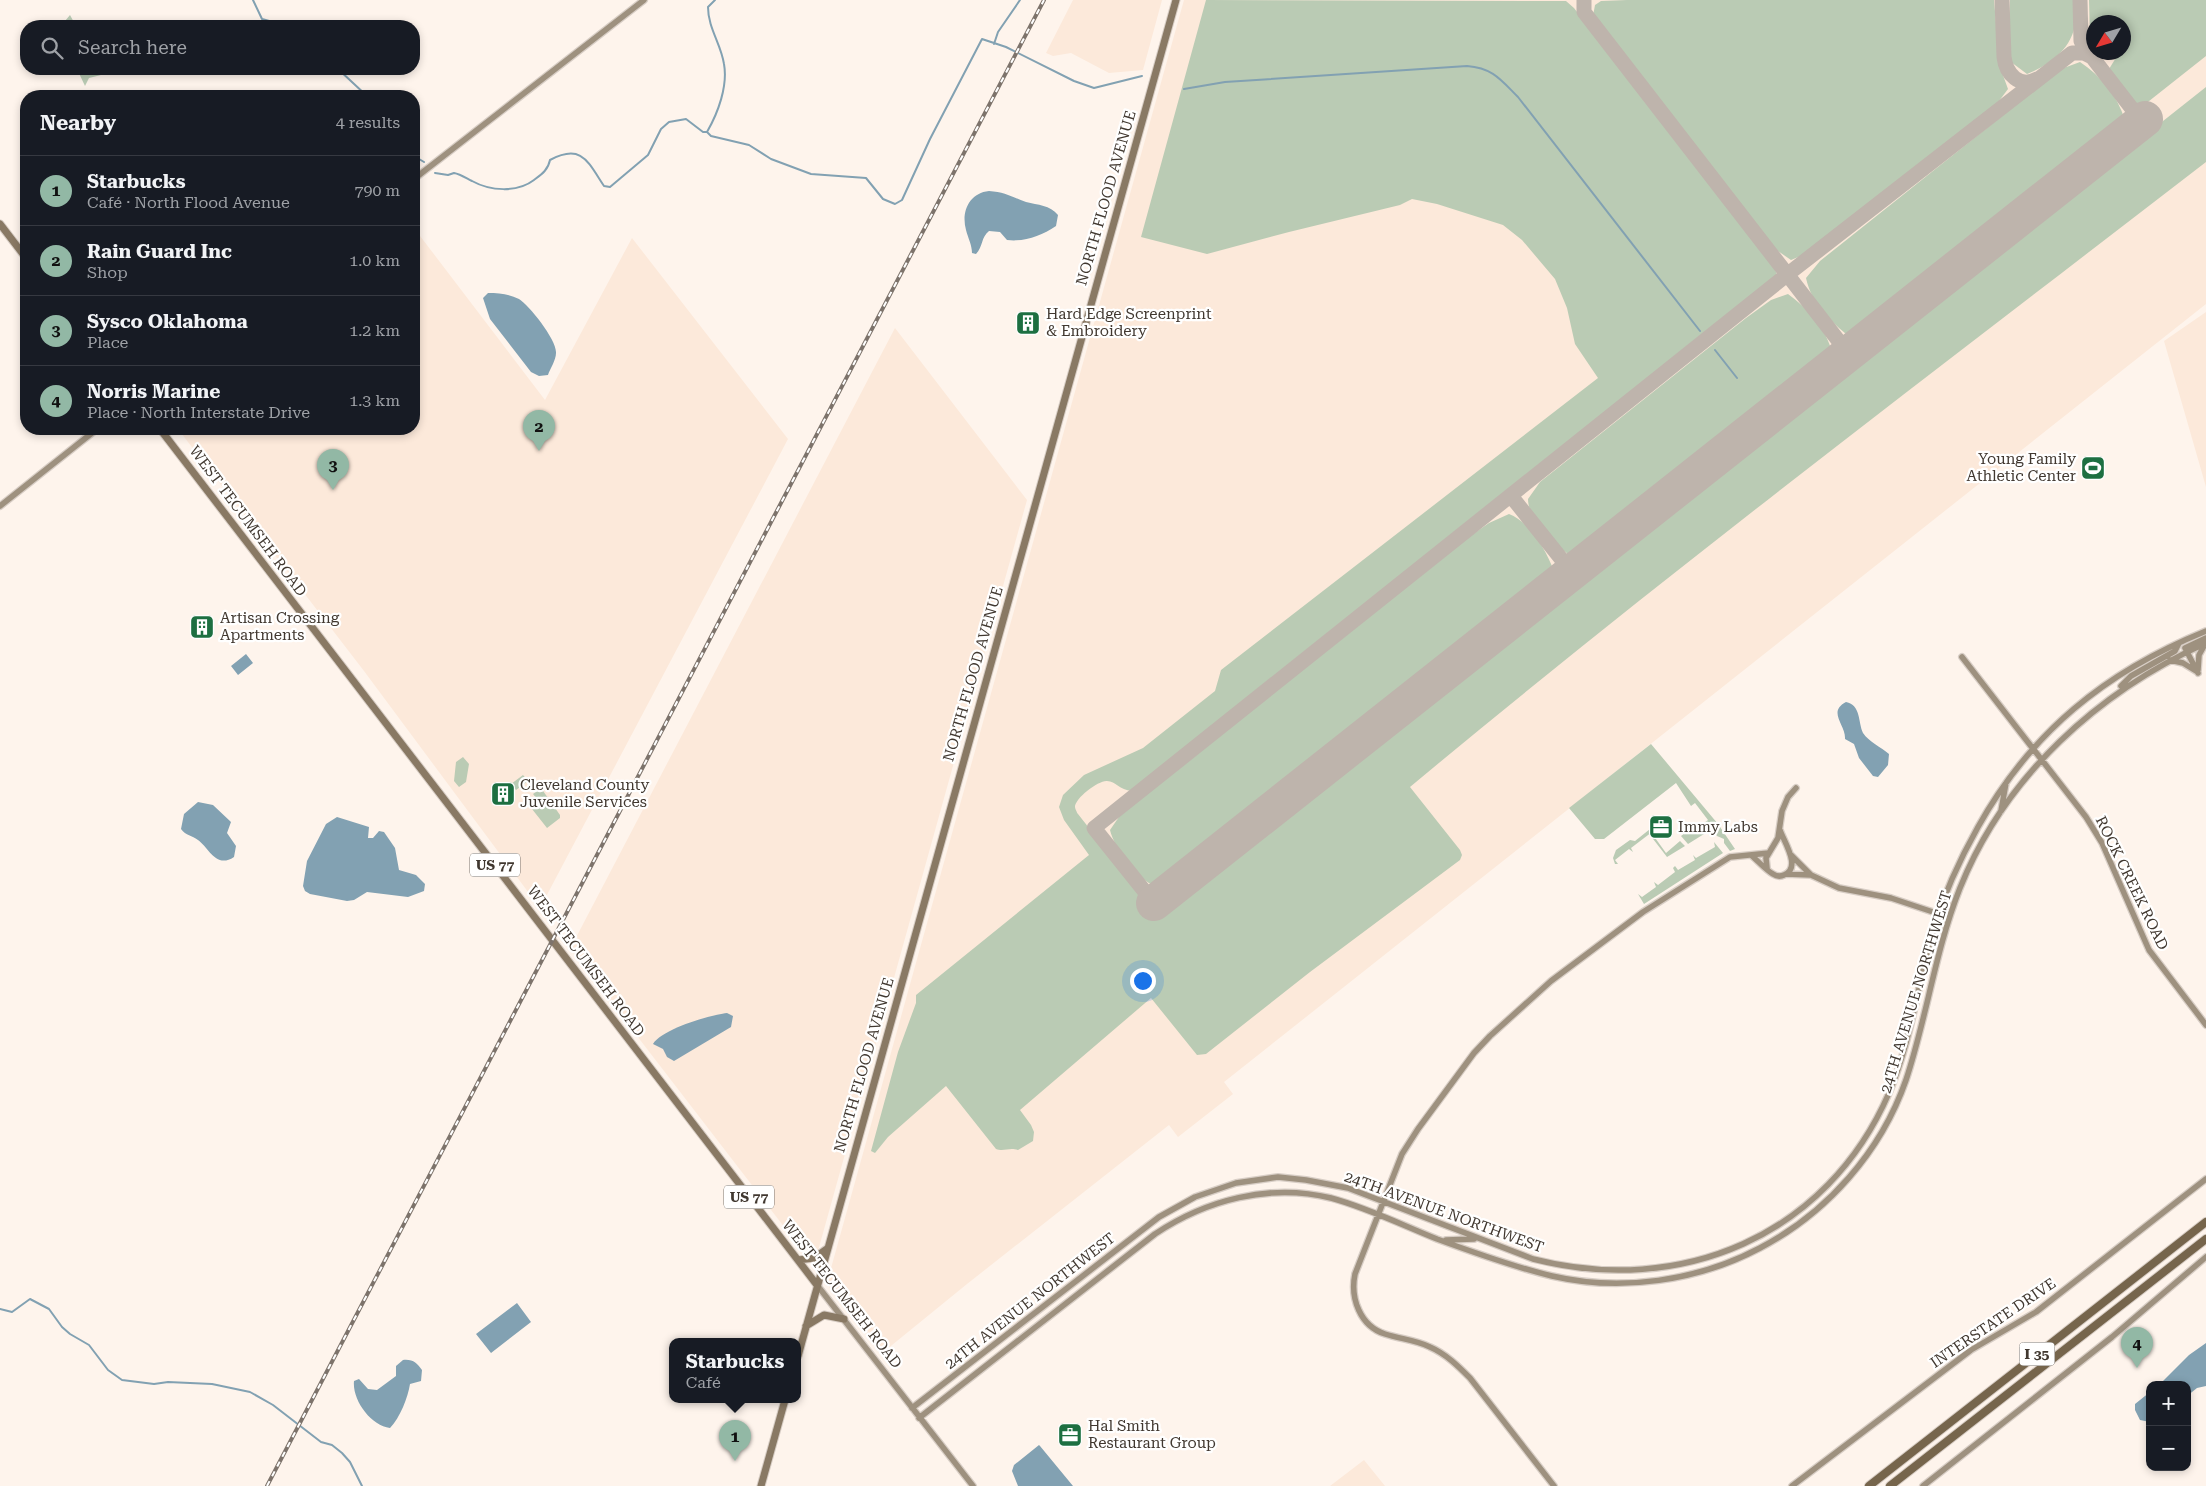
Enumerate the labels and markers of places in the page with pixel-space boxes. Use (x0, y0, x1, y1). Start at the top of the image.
place label: Hard Edge Screenprint & Embroidery (1046, 305, 1212, 340)
building icon: Hard Edge Screenprint & Embroidery (1015, 310, 1041, 336)
pin: 2 (523, 410, 555, 451)
pin: 3 (317, 449, 349, 490)
place label: Young Family Athletic Center (1967, 450, 2076, 485)
sports icon: Young Family Athletic Center (2080, 455, 2106, 481)
place label: Artisan Crossing Apartments (220, 609, 340, 644)
building icon: Artisan Crossing Apartments (189, 614, 215, 640)
place label: Cleveland County Juvenile Services (520, 776, 650, 811)
building icon: Cleveland County Juvenile Services (490, 781, 516, 807)
office icon: Immy Labs (1648, 814, 1674, 840)
place label: Immy Labs (1678, 818, 1758, 836)
pin: 4 (2121, 1327, 2153, 1368)
place label: Hal Smith Restaurant Group (1088, 1417, 1216, 1452)
pin: 1 (719, 1420, 751, 1461)
office icon: Hal Smith Restaurant Group (1057, 1422, 1083, 1448)

